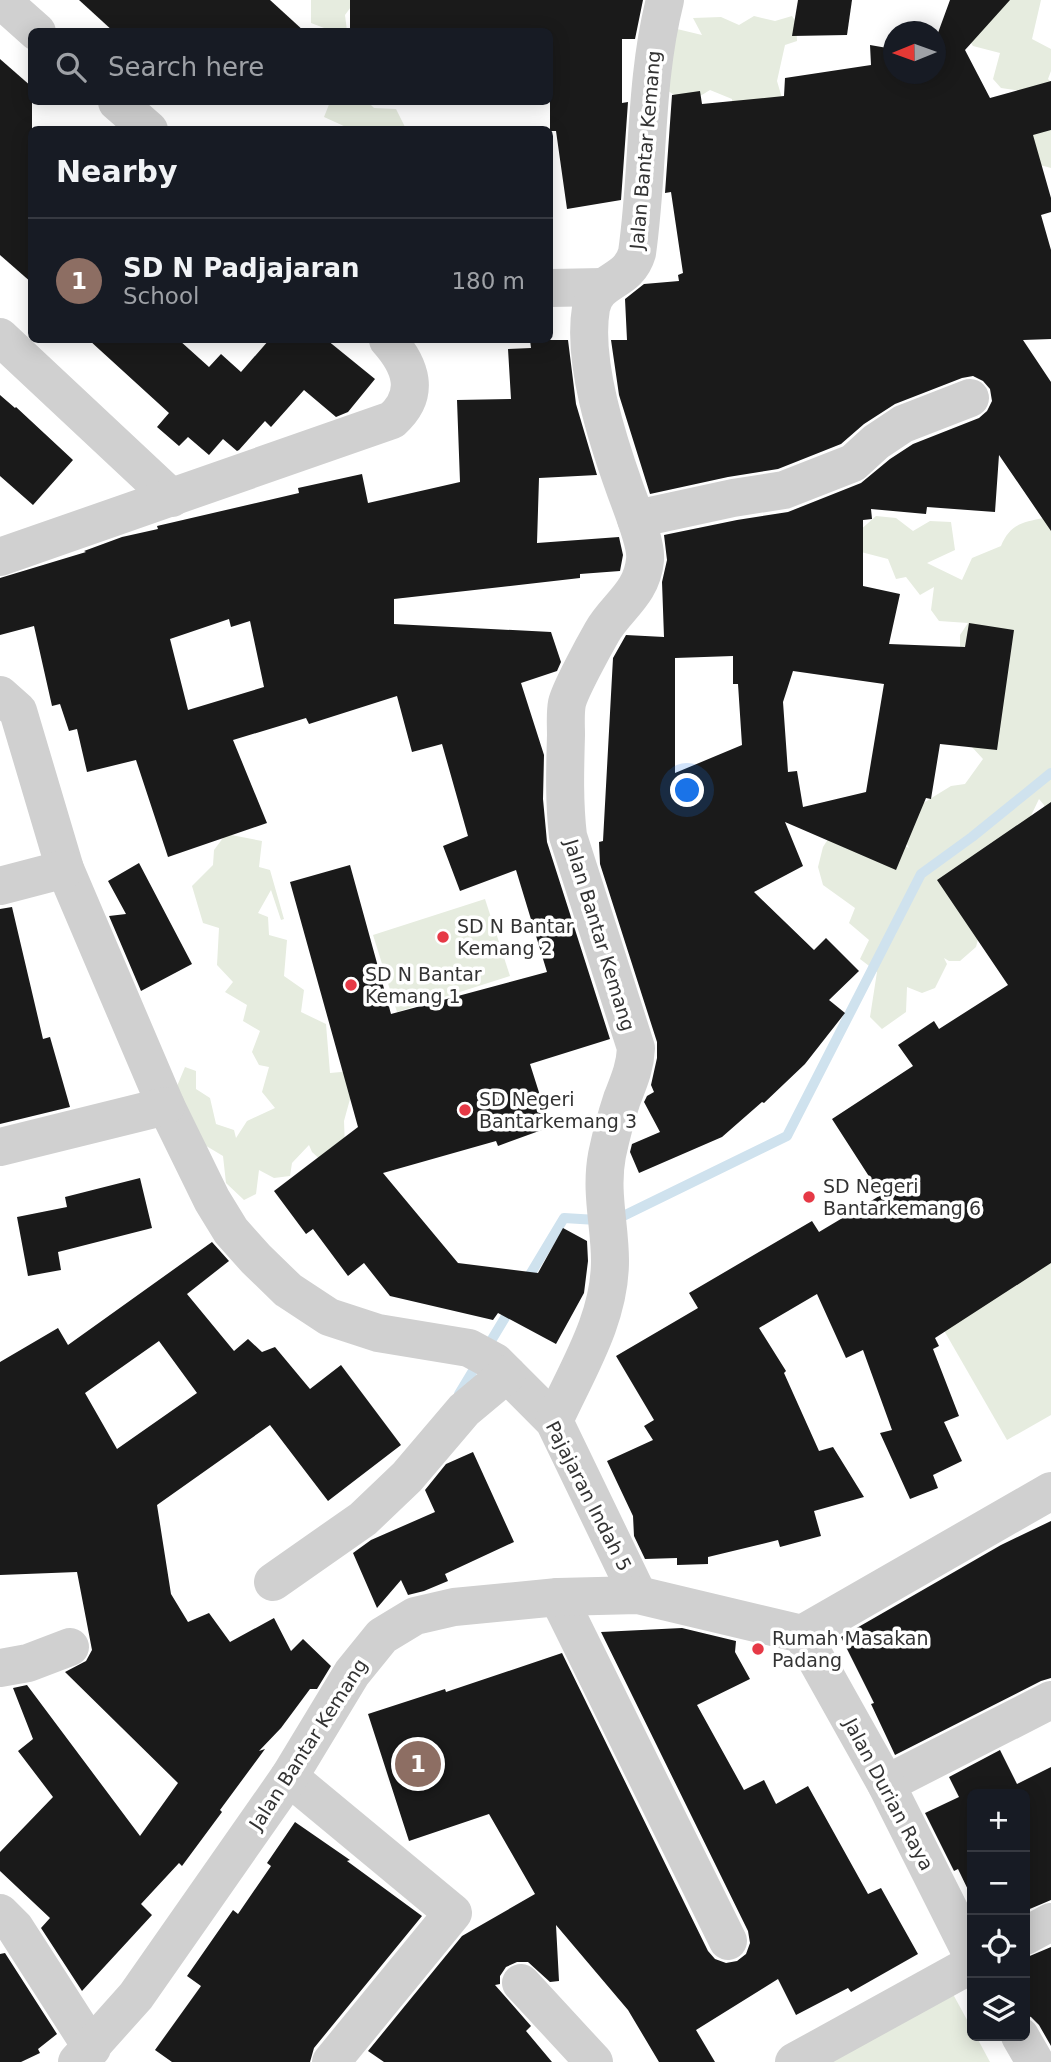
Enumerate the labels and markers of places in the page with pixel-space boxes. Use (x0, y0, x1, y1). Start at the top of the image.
place label: SD N Bantar Kemang 2 (457, 915, 574, 959)
marker: SD N Bantar Kemang 2 (435, 929, 451, 945)
place label: SD N Bantar Kemang 1 (365, 963, 482, 1007)
marker: SD N Bantar Kemang 1 (343, 977, 359, 993)
place label: SD Negeri Bantarkemang 3 (479, 1088, 637, 1132)
marker: SD Negeri Bantarkemang 3 (457, 1102, 473, 1118)
place label: SD Negeri Bantarkemang 6 (823, 1175, 981, 1219)
marker: SD Negeri Bantarkemang 6 (801, 1189, 817, 1205)
place label: Rumah Masakan Padang (772, 1627, 929, 1671)
marker: Rumah Masakan Padang (750, 1641, 766, 1657)
pin: 1 (395, 1738, 441, 1790)

